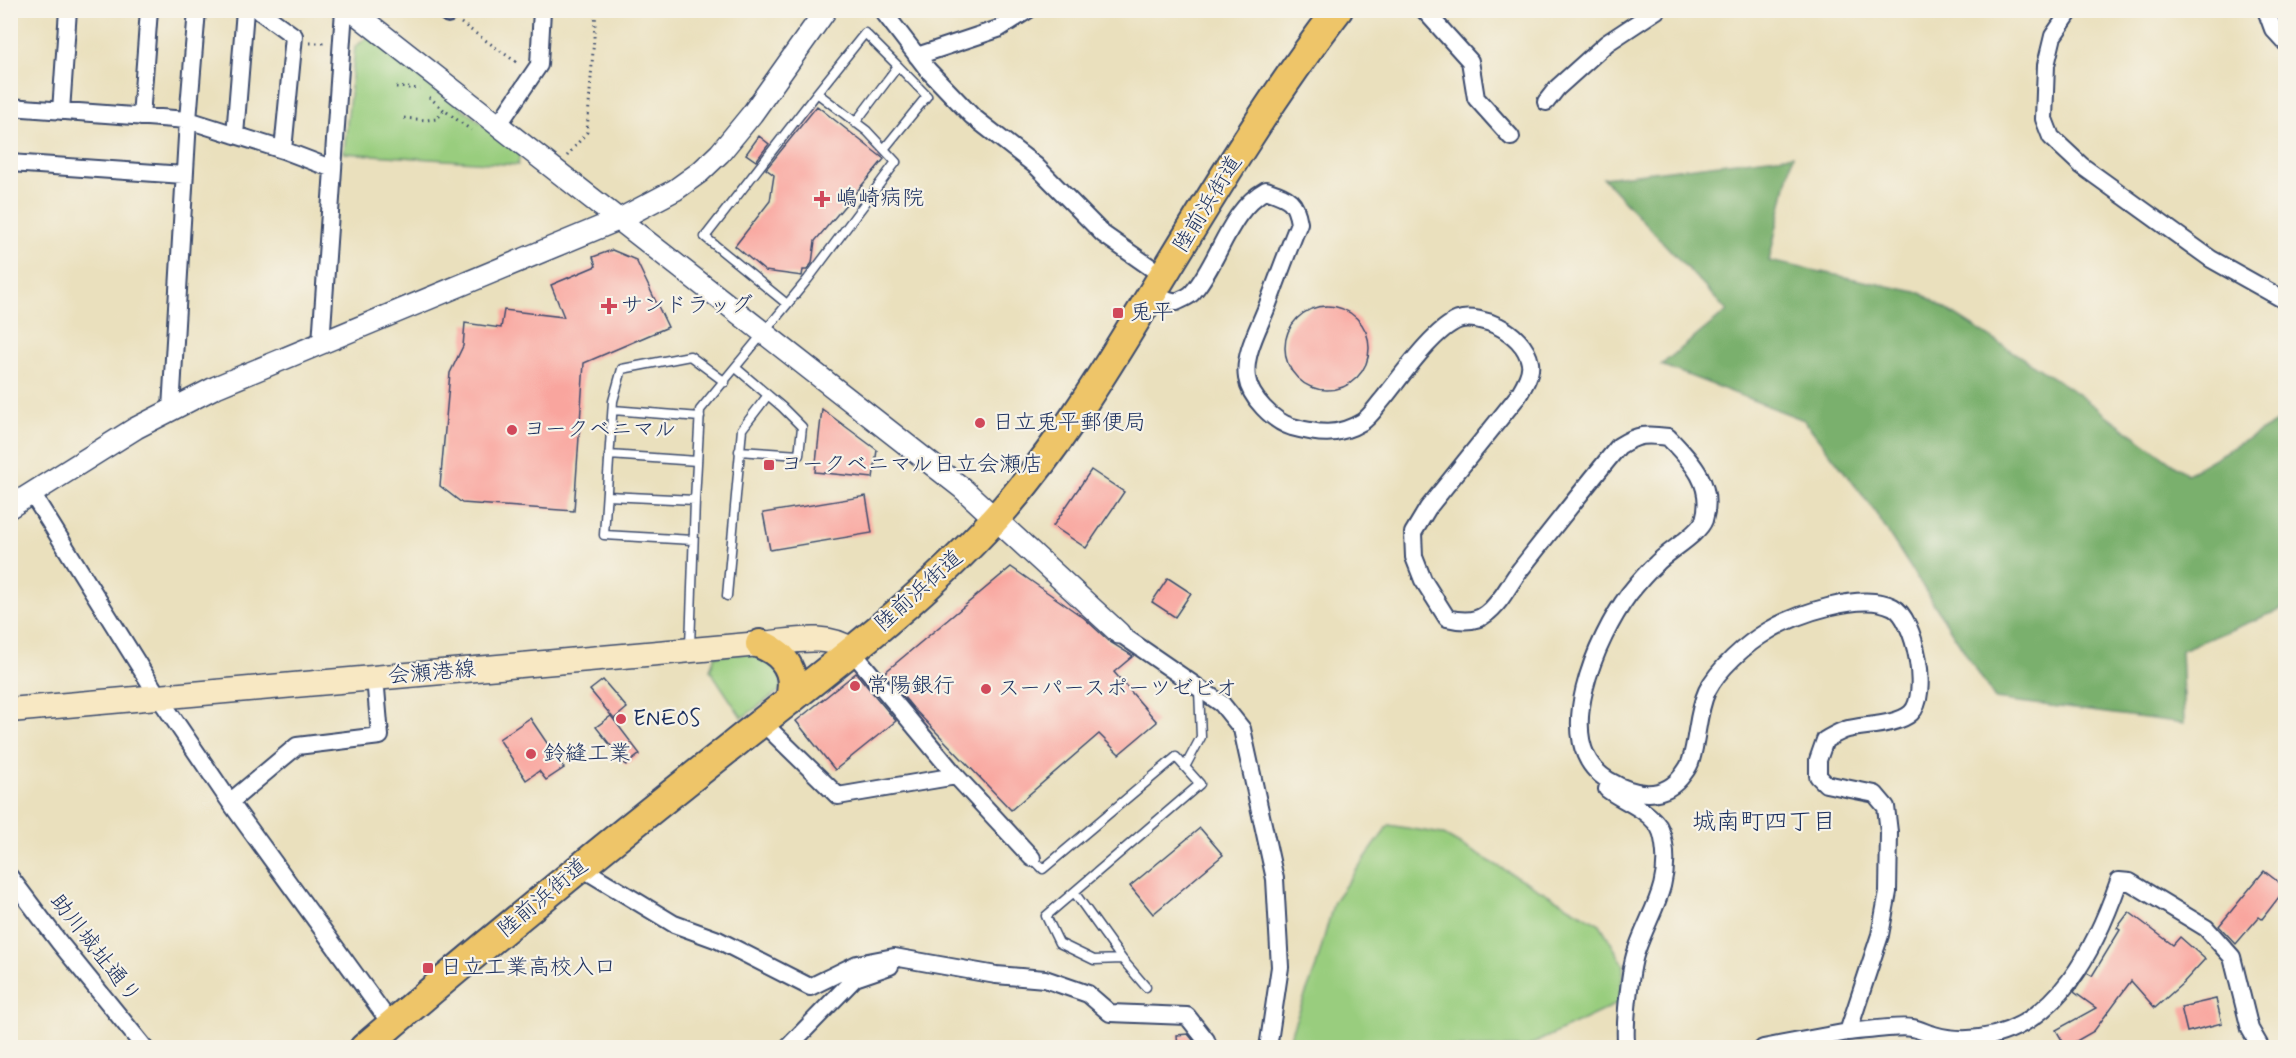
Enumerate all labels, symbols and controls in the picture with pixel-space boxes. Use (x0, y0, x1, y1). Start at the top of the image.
street label: 陸前浜街道 (1167, 150, 1249, 258)
place label: 嶋崎病院 (836, 185, 924, 213)
marker: 嶋崎病院 (813, 190, 831, 208)
place label: サンドラッグ (621, 292, 753, 320)
marker: サンドラッグ (602, 299, 616, 313)
place label: 兎平 (1130, 299, 1174, 327)
marker: 兎平 (1111, 306, 1125, 320)
place label: 日立兎平郵便局 (992, 409, 1146, 437)
place label: ヨークベニマル (524, 416, 676, 444)
marker: 日立兎平郵便局 (973, 416, 987, 430)
marker: ヨークベニマル (505, 423, 519, 437)
place label: ヨークベニマル日立会瀬店 (781, 451, 1043, 479)
marker: ヨークベニマル日立会瀬店 (762, 458, 776, 472)
street label: 陸前浜街道 (869, 544, 969, 638)
street label: 会瀬港線 (387, 655, 477, 691)
place label: 常陽銀行 (867, 672, 955, 700)
place label: スーパースポーツゼビオ (998, 675, 1237, 703)
marker: 常陽銀行 (848, 679, 862, 693)
marker: スーパースポーツゼビオ (979, 682, 993, 696)
place label: ENEOS (633, 705, 701, 733)
marker: ENEOS (614, 712, 628, 726)
place label: 鈴縫工業 (543, 740, 631, 768)
marker: 鈴縫工業 (524, 747, 538, 761)
district label: 城南町四丁目 (1692, 807, 1836, 838)
street label: 陸前浜街道 (492, 852, 594, 944)
street label: 助川城址通り (43, 888, 147, 1010)
place label: 日立工業高校入口 (440, 954, 616, 982)
marker: 日立工業高校入口 (421, 961, 435, 975)

